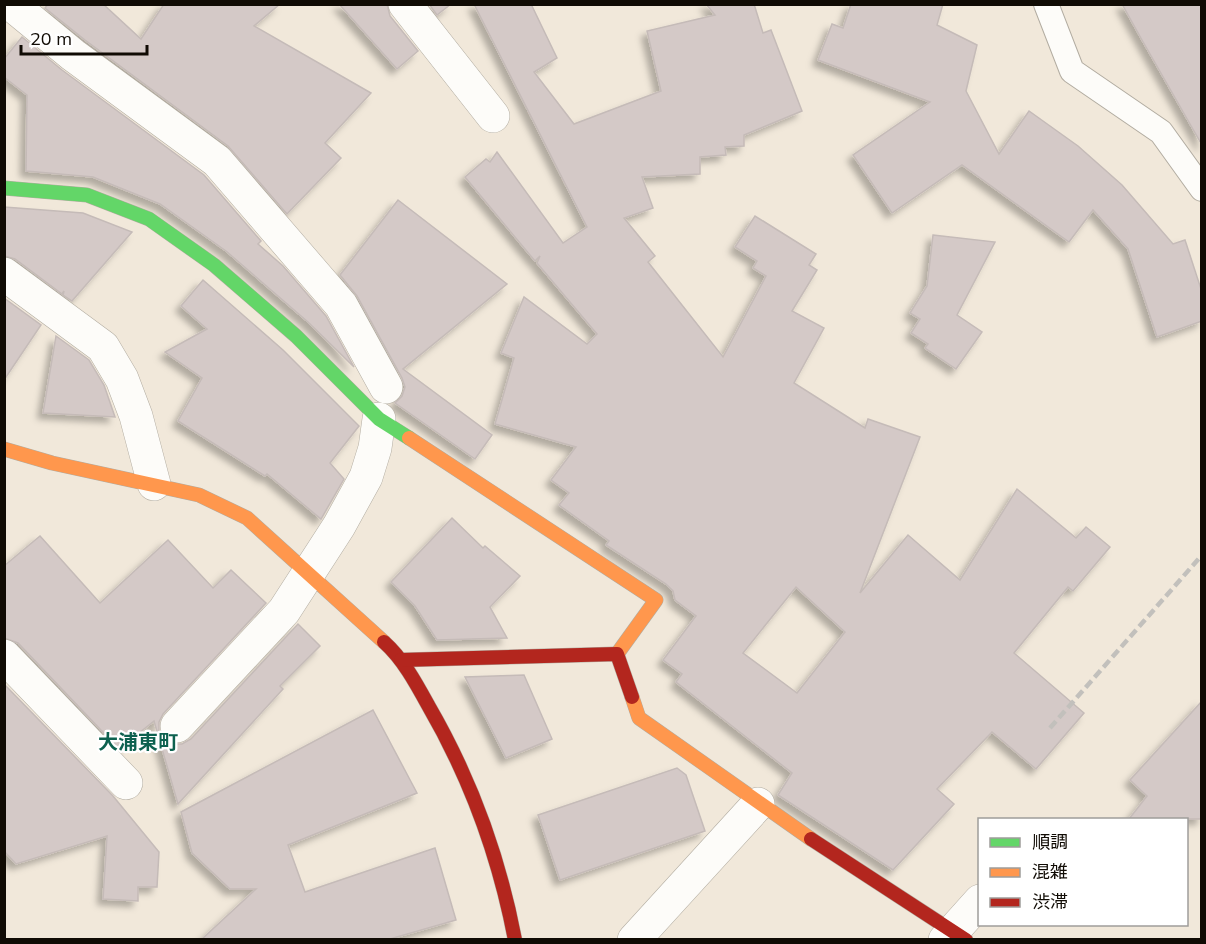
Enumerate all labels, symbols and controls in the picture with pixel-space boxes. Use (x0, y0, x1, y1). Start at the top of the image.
scale bar (21, 18, 147, 56)
text: 20 m (30, 27, 72, 50)
district label: 大浦東町 (98, 729, 178, 754)
legend (978, 818, 1188, 926)
text: 順調 (1032, 830, 1068, 853)
text: 混雑 (1032, 860, 1068, 883)
text: 渋滞 (1032, 890, 1068, 913)

